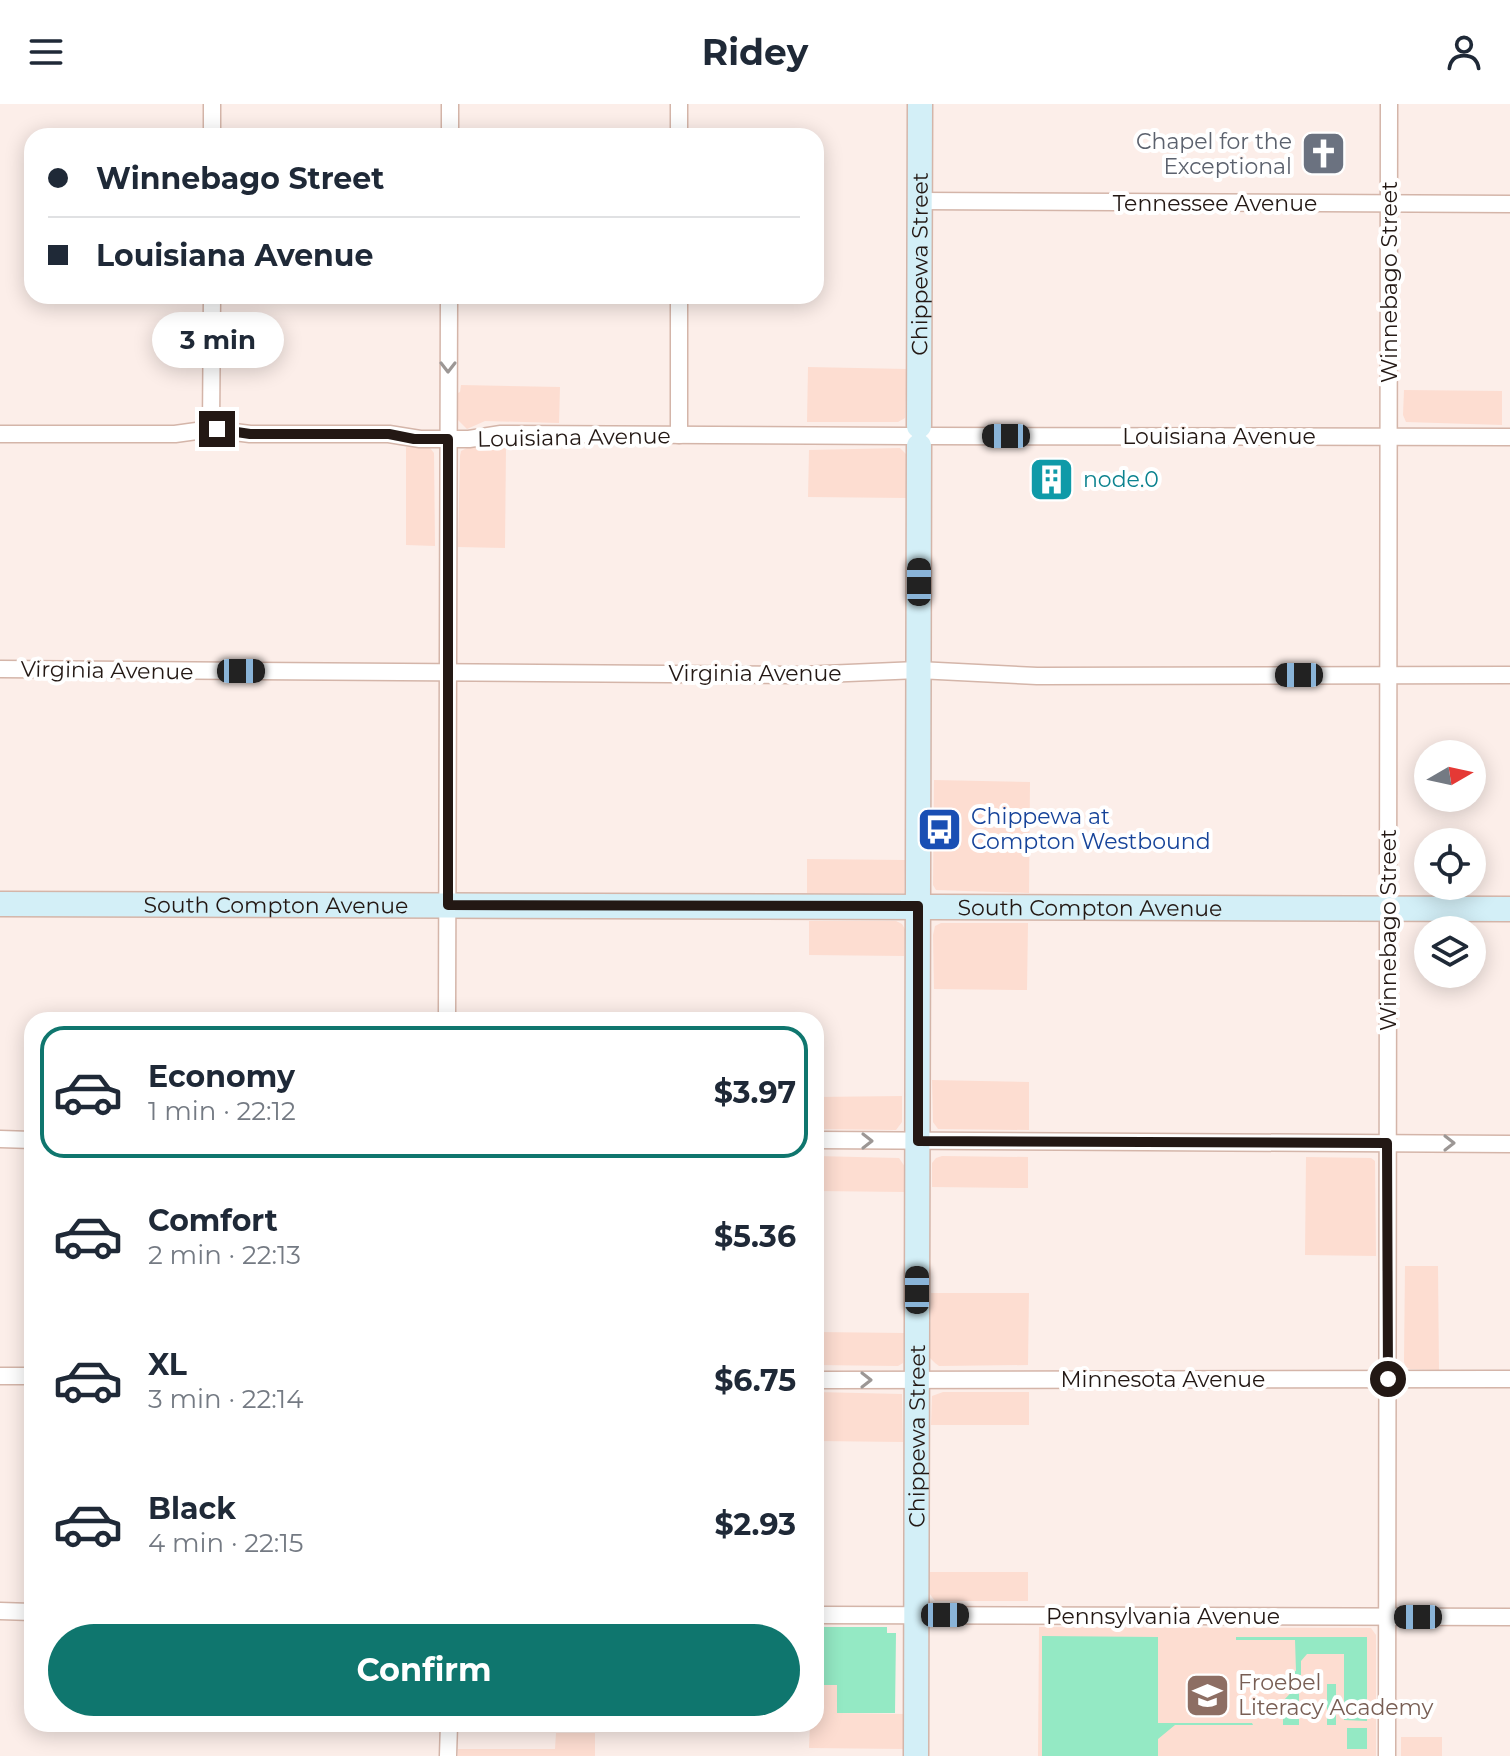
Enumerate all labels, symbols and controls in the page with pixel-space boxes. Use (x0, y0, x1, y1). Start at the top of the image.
icon: menu (24, 30, 68, 74)
text: Ridey (702, 30, 808, 74)
icon: person (1442, 30, 1486, 74)
place label: Chapel for the Exceptional (1136, 128, 1292, 180)
church icon: Chapel for the Exceptional (1299, 130, 1347, 178)
text: Winnebago Street (96, 160, 384, 197)
street label: Chippewa Street (906, 172, 934, 356)
street label: Winnebago Street (1376, 181, 1403, 383)
street label: Tennessee Avenue (1113, 190, 1317, 217)
text: Louisiana Avenue (96, 237, 373, 274)
callout: 3 min (151, 313, 283, 369)
text: 3 min (180, 324, 256, 356)
one-way arrow (439, 361, 457, 374)
route end (199, 411, 235, 447)
street label: Louisiana Avenue (477, 422, 671, 453)
street label: Louisiana Avenue (1122, 423, 1316, 450)
car (982, 424, 1030, 448)
building icon: node.0 (1028, 455, 1076, 503)
place label: node.0 (1083, 466, 1159, 493)
car (907, 558, 931, 606)
street label: Virginia Avenue (20, 655, 194, 686)
car (217, 659, 265, 683)
street label: Virginia Avenue (669, 660, 841, 687)
car (1275, 663, 1323, 687)
north arrow (1414, 740, 1486, 812)
map controls (1414, 740, 1486, 988)
place label: Chippewa at Compton Westbound (971, 803, 1211, 855)
bus stop icon: Chippewa at Compton Westbound (916, 805, 964, 853)
button: locate (1414, 828, 1486, 900)
street label: Winnebago Street (1375, 829, 1402, 1031)
street label: South Compton Avenue (143, 891, 409, 919)
street label: South Compton Avenue (957, 894, 1222, 922)
button: layers (1414, 916, 1486, 988)
icon: car (52, 1056, 124, 1128)
text: Economy (148, 1058, 295, 1095)
text: $3.97 (714, 1074, 796, 1111)
text: 1 min · 22:12 (148, 1095, 296, 1127)
one-way arrow (861, 1132, 874, 1149)
one-way arrow (1443, 1134, 1456, 1152)
icon: car (52, 1200, 124, 1272)
text: Comfort (148, 1202, 278, 1239)
text: $5.36 (714, 1218, 796, 1255)
text: 2 min · 22:13 (148, 1239, 301, 1271)
car (905, 1266, 929, 1314)
icon: car (52, 1344, 124, 1416)
street label: Chippewa Street (904, 1344, 931, 1528)
text: XL (148, 1346, 187, 1383)
route start (1370, 1361, 1406, 1397)
text: $6.75 (714, 1362, 796, 1399)
street label: Minnesota Avenue (1061, 1366, 1265, 1393)
one-way arrow (860, 1371, 873, 1389)
text: 3 min · 22:14 (148, 1383, 303, 1415)
icon: car (52, 1488, 124, 1560)
text: Black (148, 1490, 236, 1527)
text: $2.93 (714, 1506, 796, 1543)
text: 4 min · 22:15 (148, 1527, 303, 1559)
car (921, 1603, 969, 1627)
street label: Pennsylvania Avenue (1046, 1603, 1280, 1630)
car (1394, 1605, 1442, 1629)
button: Confirm (48, 1624, 800, 1716)
place label: Froebel Literacy Academy (1238, 1669, 1434, 1721)
school or university icon: Froebel Literacy Academy (1183, 1671, 1231, 1719)

